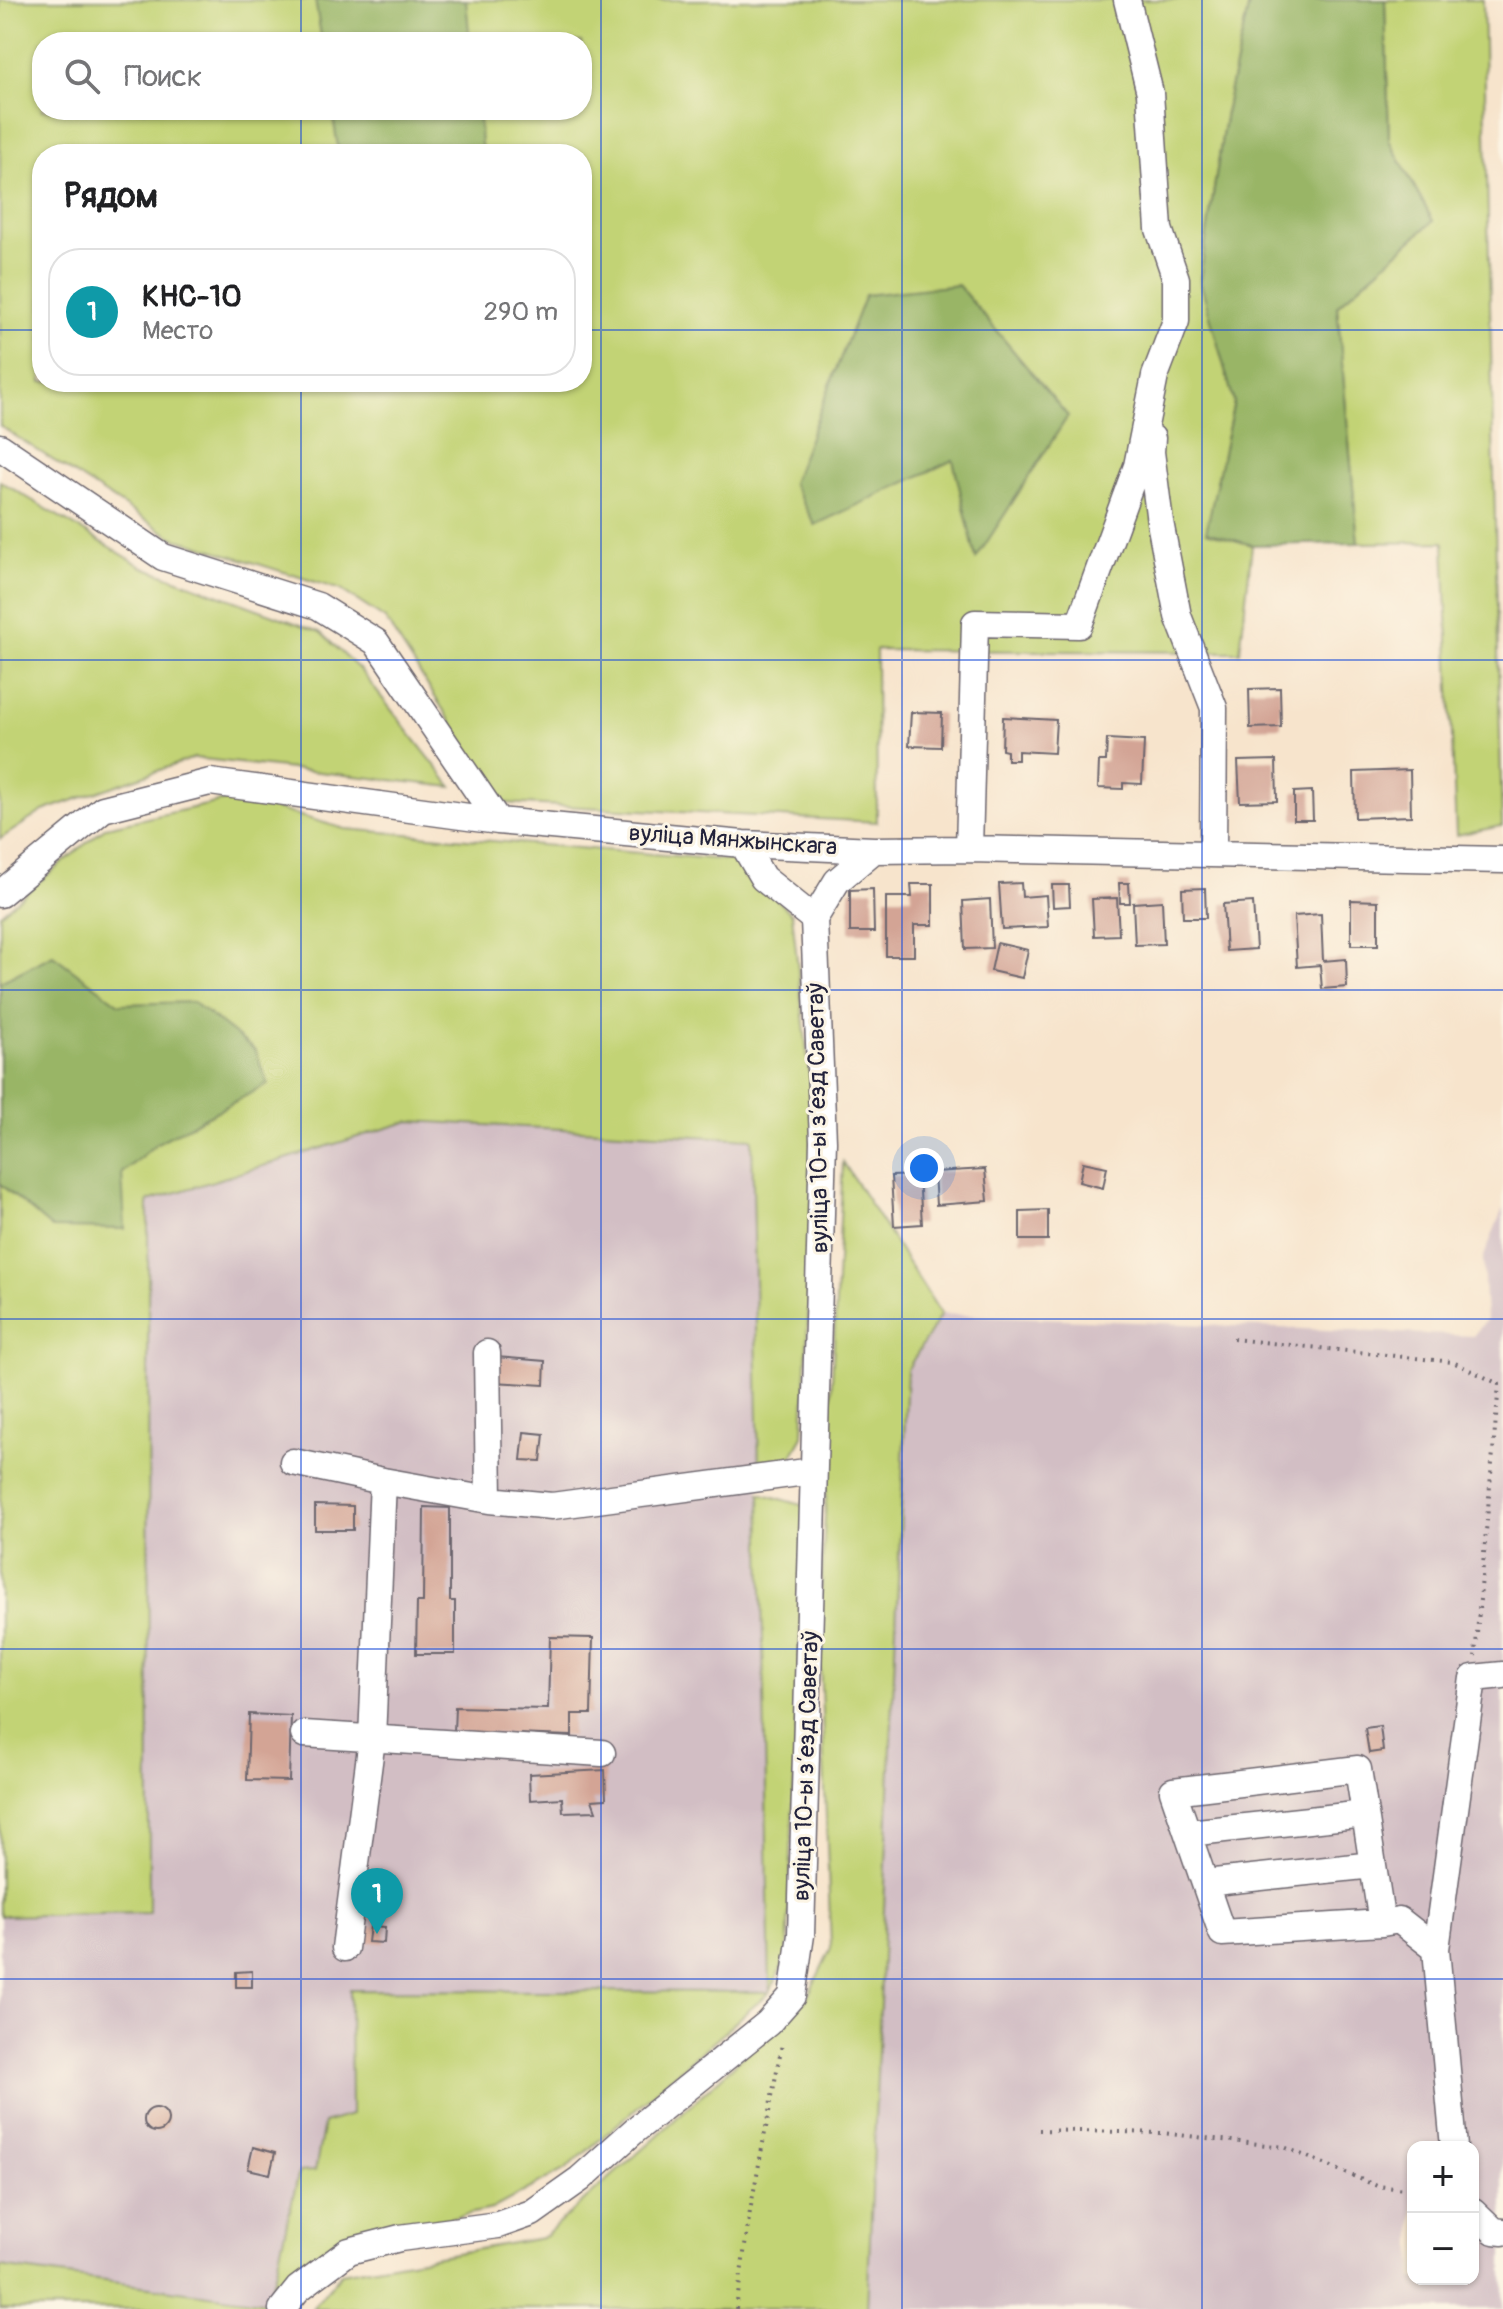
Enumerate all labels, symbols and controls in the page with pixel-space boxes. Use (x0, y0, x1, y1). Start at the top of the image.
search box (32, 32, 592, 120)
icon: search (60, 54, 104, 98)
text: Поиск (124, 58, 202, 95)
text: Рядом (64, 175, 158, 218)
text: КНС-10 (142, 278, 242, 315)
text: 1 (87, 296, 97, 328)
text: 290 m (484, 296, 558, 328)
text: Место (142, 315, 213, 347)
street label: вуліца Мянжынскага (628, 818, 838, 862)
street label: вуліца 10-ы зʼезд Саветаў (801, 983, 835, 1253)
your location (904, 1148, 944, 1188)
street label: вуліца 10-ы зʼезд Саветаў (787, 1630, 825, 1902)
pin: 1 (351, 1868, 403, 1934)
map controls (1407, 2141, 1479, 2285)
button: + (1407, 2141, 1479, 2213)
button: − (1407, 2213, 1479, 2285)

